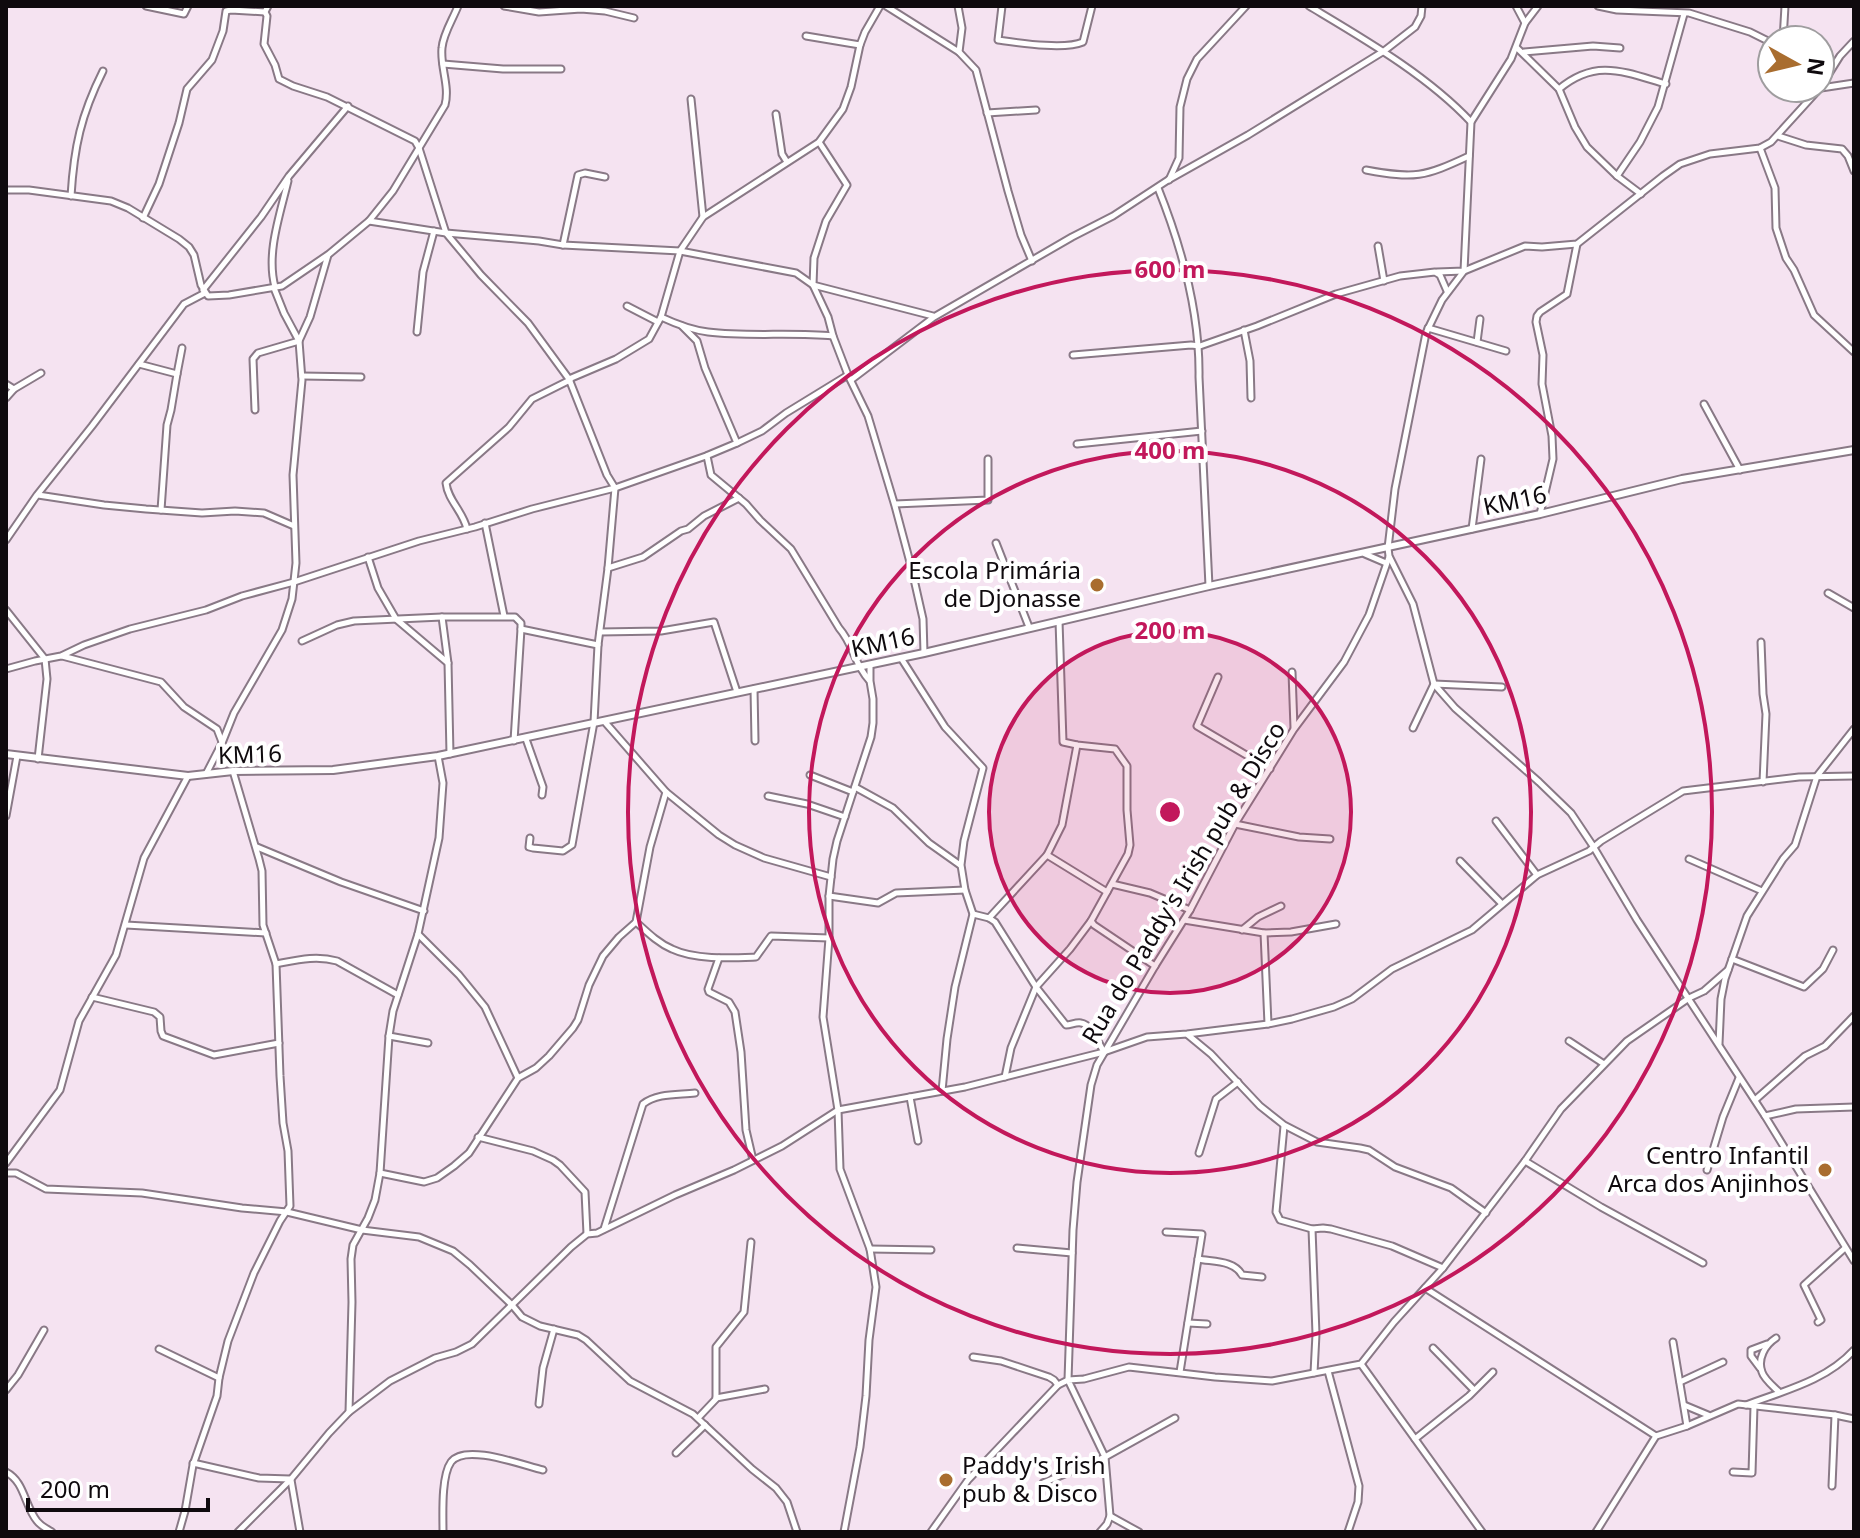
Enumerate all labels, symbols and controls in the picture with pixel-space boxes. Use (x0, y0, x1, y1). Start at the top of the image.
north arrow (1756, 24, 1836, 104)
text: N (1801, 56, 1833, 78)
text: 600 m (1135, 252, 1205, 285)
text: 400 m (1135, 433, 1205, 466)
street label: KM16 (1480, 477, 1549, 522)
place label: Escola Primária de Djonasse (908, 553, 1081, 614)
marker: Escola Primária de Djonasse (1088, 576, 1106, 594)
text: 200 m (1135, 613, 1205, 646)
street label: KM16 (848, 619, 917, 664)
street label: Rua do Paddy's Irish pub & Disco (1073, 715, 1292, 1050)
street label: KM16 (217, 736, 283, 771)
centre of rings (1156, 798, 1184, 826)
place label: Centro Infantil Arca dos Anjinhos (1608, 1138, 1809, 1199)
marker: Centro Infantil Arca dos Anjinhos (1816, 1161, 1834, 1179)
place label: Paddy's Irish pub & Disco (962, 1448, 1106, 1509)
scale bar (28, 1462, 208, 1512)
marker: Paddy's Irish pub & Disco (937, 1471, 955, 1489)
text: 200 m (40, 1472, 110, 1505)

